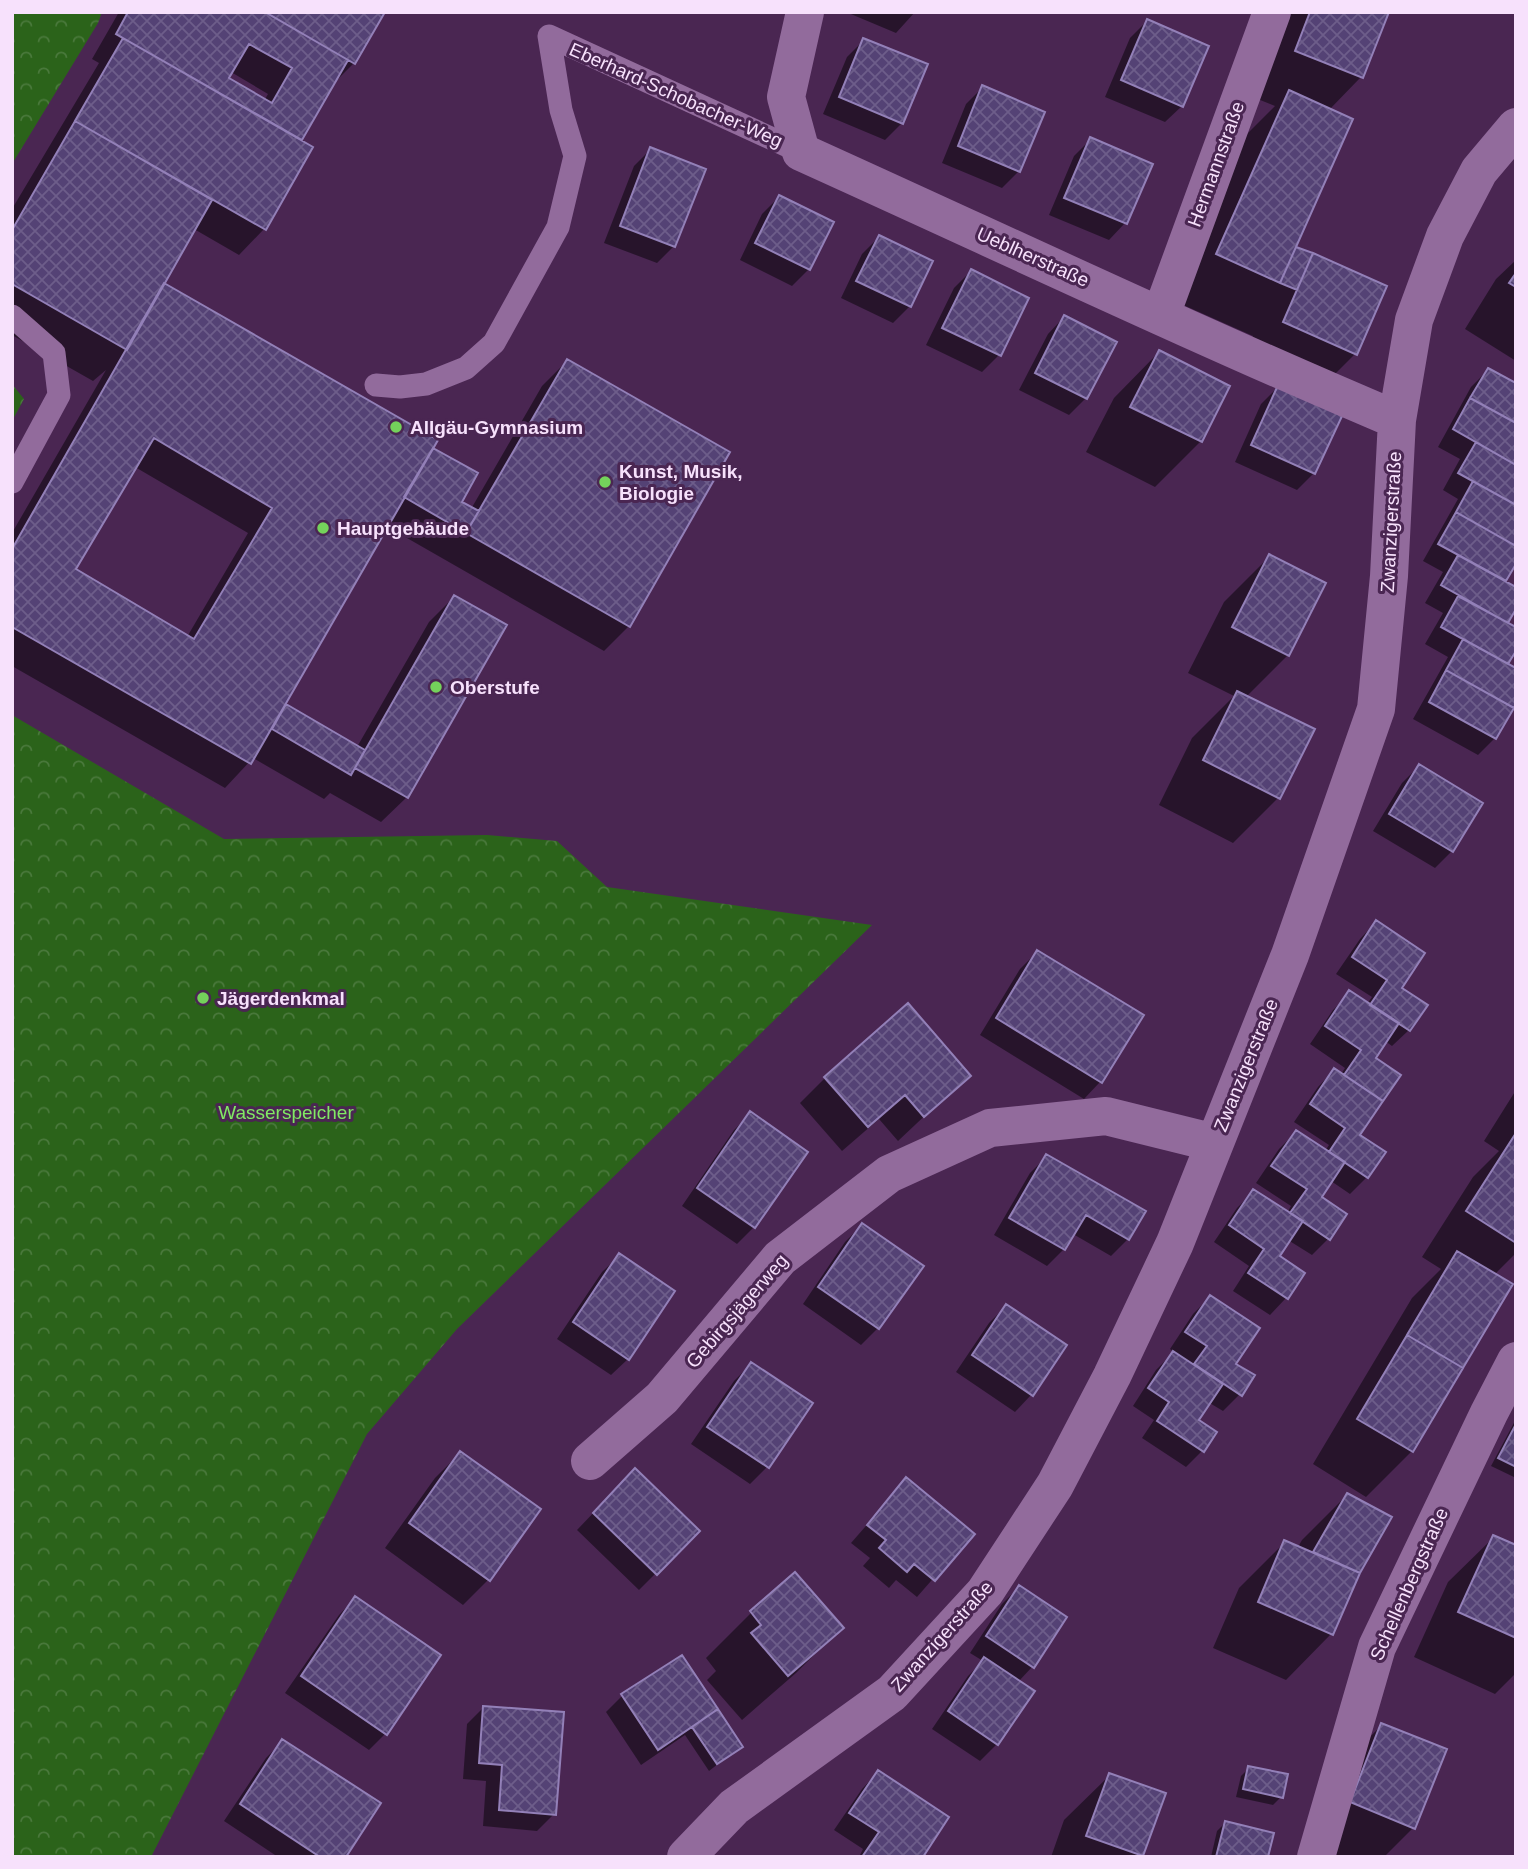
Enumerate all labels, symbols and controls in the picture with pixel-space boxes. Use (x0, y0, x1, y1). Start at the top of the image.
street label: Eberhard-Schobacher-Weg (566, 38, 786, 152)
street label: Hermannstraße (1184, 98, 1248, 230)
street label: Ueblherstraße (974, 223, 1092, 291)
place label: Allgäu-Gymnasium (410, 417, 583, 438)
marker: Allgäu-Gymnasium (388, 419, 404, 435)
street label: Zwanzigerstraße (1377, 451, 1405, 593)
place label: Kunst, Musik, Biologie (619, 461, 743, 504)
marker: Kunst, Musik, Biologie (597, 474, 613, 490)
place label: Hauptgebäude (337, 518, 469, 539)
marker: Hauptgebäude (315, 520, 331, 536)
place label: Oberstufe (450, 677, 540, 698)
marker: Oberstufe (428, 679, 444, 695)
place label: Jägerdenkmal (217, 988, 345, 1009)
marker: Jägerdenkmal (195, 990, 211, 1006)
street label: Zwanzigerstraße (1210, 995, 1282, 1135)
park label: Wasserspeicher (218, 1102, 354, 1123)
street label: Gebirgsjägerweg (682, 1250, 792, 1372)
street label: Schellenbergstraße (1366, 1504, 1452, 1664)
street label: Zwanzigerstraße (887, 1576, 997, 1696)

